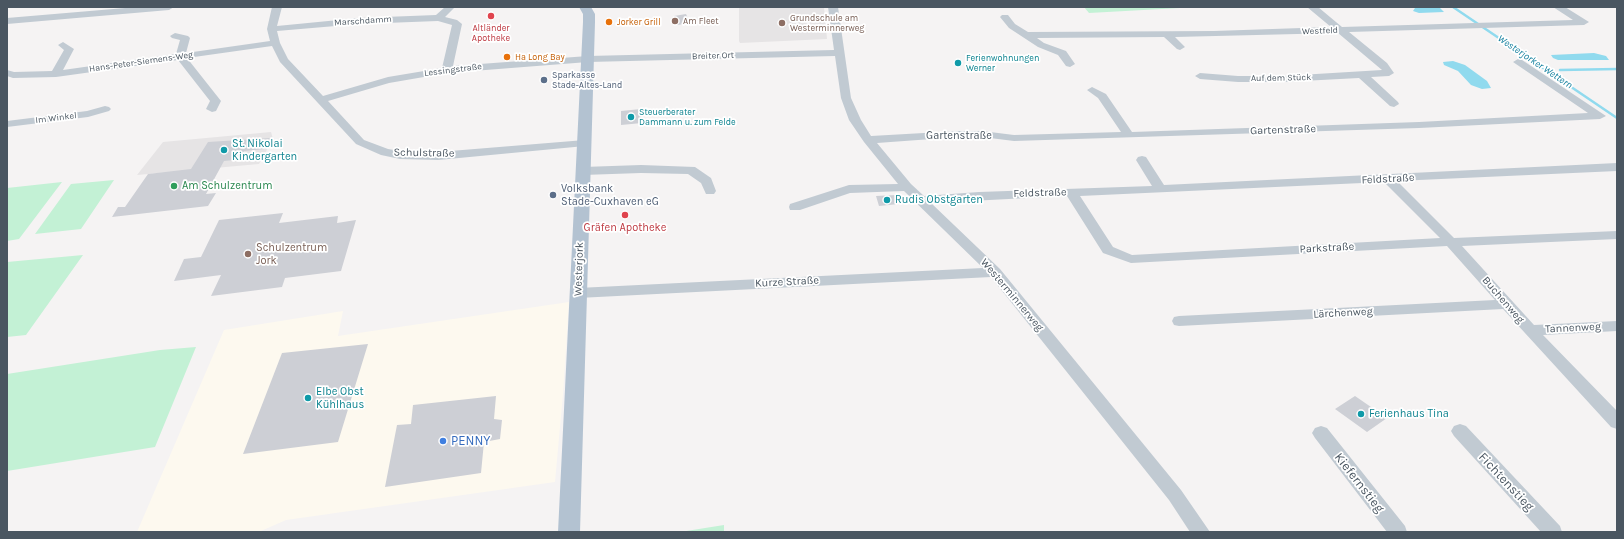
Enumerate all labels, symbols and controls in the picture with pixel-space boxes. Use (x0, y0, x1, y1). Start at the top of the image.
marker: Altländer Apotheke (486, 11, 496, 21)
place label: Grundschule am Westerminnerweg (790, 13, 864, 34)
street label: Marschdamm (334, 14, 392, 28)
marker: Am Fleet (670, 16, 680, 26)
place label: Am Fleet (683, 16, 719, 26)
marker: Jorker Grill (604, 17, 614, 27)
place label: Jorker Grill (617, 17, 661, 27)
marker: Grundschule am Westerminnerweg (777, 18, 787, 28)
place label: Altländer Apotheke (472, 23, 510, 44)
street label: Westfeld (1302, 25, 1338, 37)
water label: Westerjorker Wettern (1495, 33, 1575, 91)
street label: Hans-Peter-Siemens-Weg (88, 49, 194, 75)
street label: Breiter Ort (692, 50, 734, 62)
marker: Ha Long Bay (502, 52, 512, 62)
place label: Ha Long Bay (515, 52, 565, 62)
place label: Ferienwohnungen Werner (966, 53, 1039, 74)
marker: Ferienwohnungen Werner (953, 58, 963, 68)
street label: Lessingstraße (424, 61, 482, 79)
place label: Sparkasse Stade-Altes-Land (552, 70, 622, 91)
street label: Auf dem Stück (1251, 72, 1311, 84)
marker: Sparkasse Stade-Altes-Land (539, 75, 549, 85)
place label: Steuerberater Dammann u. zum Felde (639, 107, 736, 128)
street label: Im Winkel (35, 110, 77, 126)
marker: Steuerberater Dammann u. zum Felde (626, 112, 636, 122)
street label: Gartenstraße (1250, 122, 1316, 138)
street label: Gartenstraße (926, 129, 992, 143)
place label: St. Nikolai Kindergarten (232, 137, 297, 163)
marker: St. Nikolai Kindergarten (219, 145, 229, 155)
street label: Schulstraße (393, 146, 455, 160)
street label: Feldstraße (1361, 171, 1415, 187)
place label: Am Schulzentrum (182, 179, 272, 193)
marker: Am Schulzentrum (169, 181, 179, 191)
place label: Volksbank Stade-Cuxhaven eG (561, 182, 659, 208)
street label: Feldstraße (1013, 185, 1067, 201)
marker: Volksbank Stade-Cuxhaven eG (548, 190, 558, 200)
place label: Rudis Obstgarten (895, 193, 983, 207)
marker: Rudis Obstgarten (882, 195, 892, 205)
marker: Gräfen Apotheke (620, 210, 630, 220)
place label: Gräfen Apotheke (584, 221, 666, 235)
street label: Parkstraße (1299, 240, 1355, 256)
place label: Schulzentrum Jork (256, 241, 327, 267)
street label: Westerjork (571, 242, 587, 296)
marker: Schulzentrum Jork (243, 249, 253, 259)
street label: Westerminnerweg (978, 256, 1046, 334)
street label: Kurze Straße (755, 274, 819, 290)
street label: Buchenweg (1479, 274, 1527, 326)
street label: Lärchenweg (1313, 305, 1373, 321)
street label: Tannenweg (1545, 320, 1601, 336)
place label: Elbe Obst Kühlhaus (316, 385, 364, 411)
marker: Elbe Obst Kühlhaus (303, 393, 313, 403)
place label: Ferienhaus Tina (1369, 407, 1449, 421)
marker: Ferienhaus Tina (1356, 409, 1366, 419)
place label: PENNY (451, 433, 490, 449)
marker: PENNY (438, 436, 448, 446)
street label: Kiefernstieg (1331, 450, 1387, 516)
street label: Fichtenstieg (1475, 450, 1537, 514)

